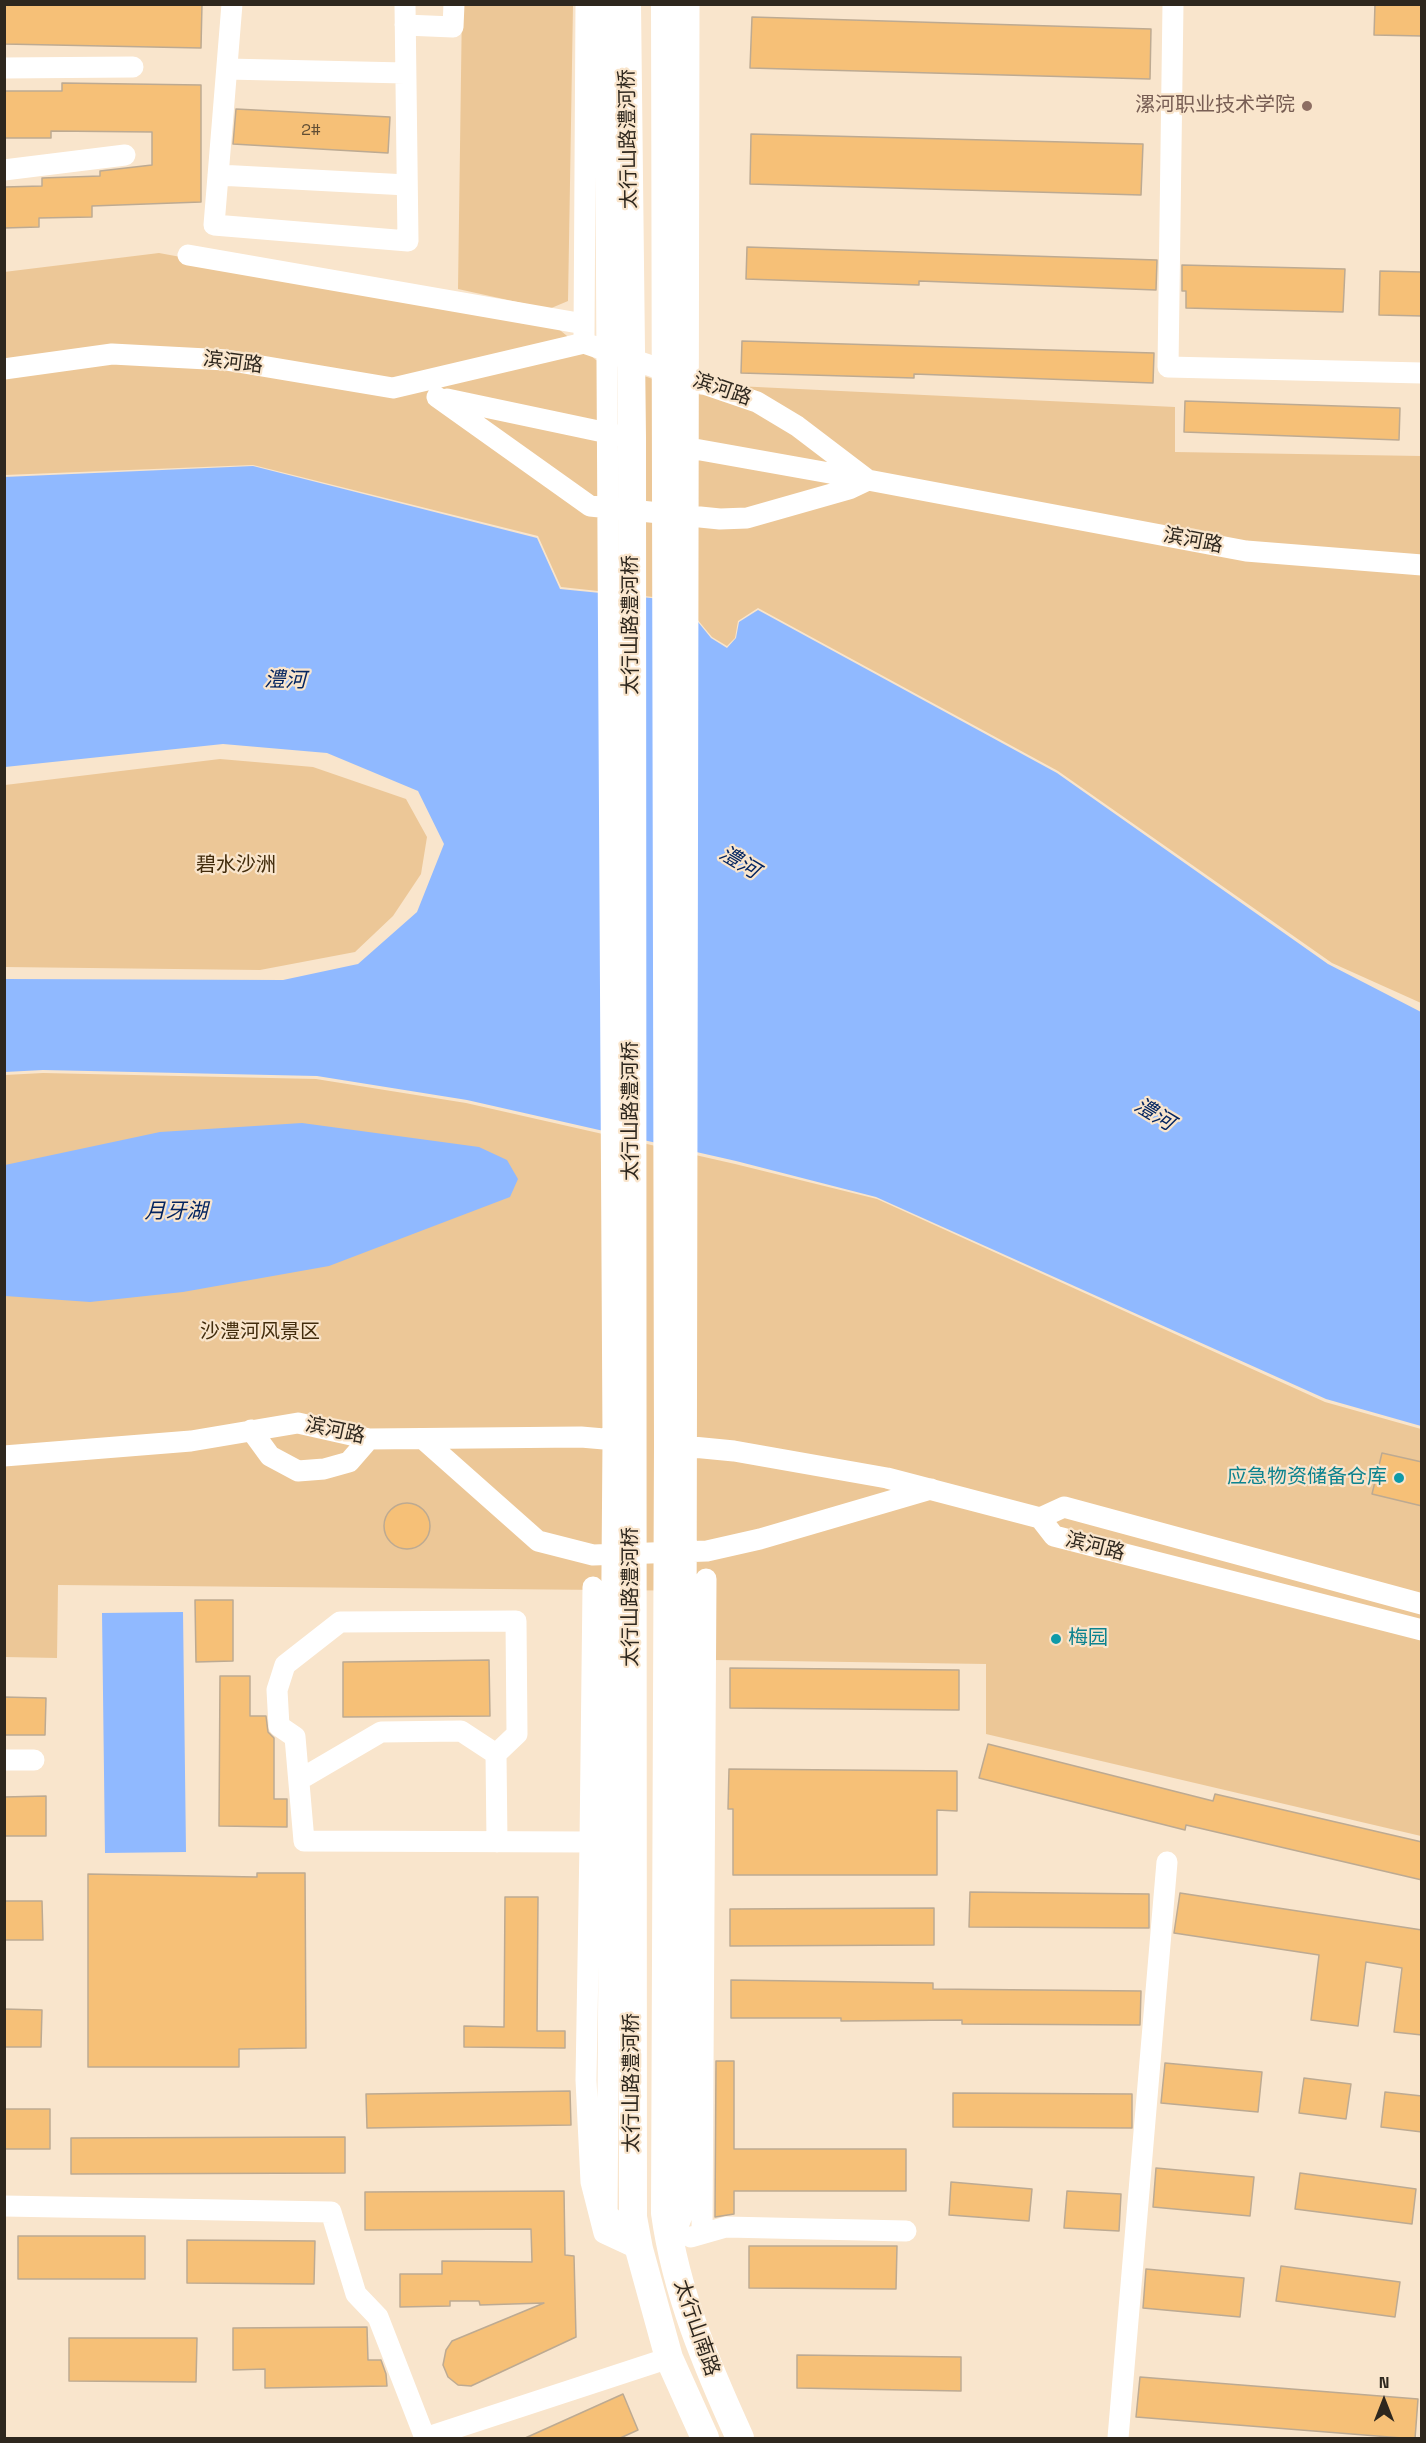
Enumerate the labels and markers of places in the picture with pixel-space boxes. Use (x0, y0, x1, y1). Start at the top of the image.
place label: 漯河职业技术学院 (1135, 94, 1295, 118)
marker: 漯河职业技术学院 (1300, 99, 1314, 113)
place label: 应急物资储备仓库 (1227, 1466, 1387, 1490)
marker: 应急物资储备仓库 (1392, 1471, 1406, 1485)
place label: 梅园 (1068, 1627, 1108, 1651)
marker: 梅园 (1049, 1632, 1063, 1646)

